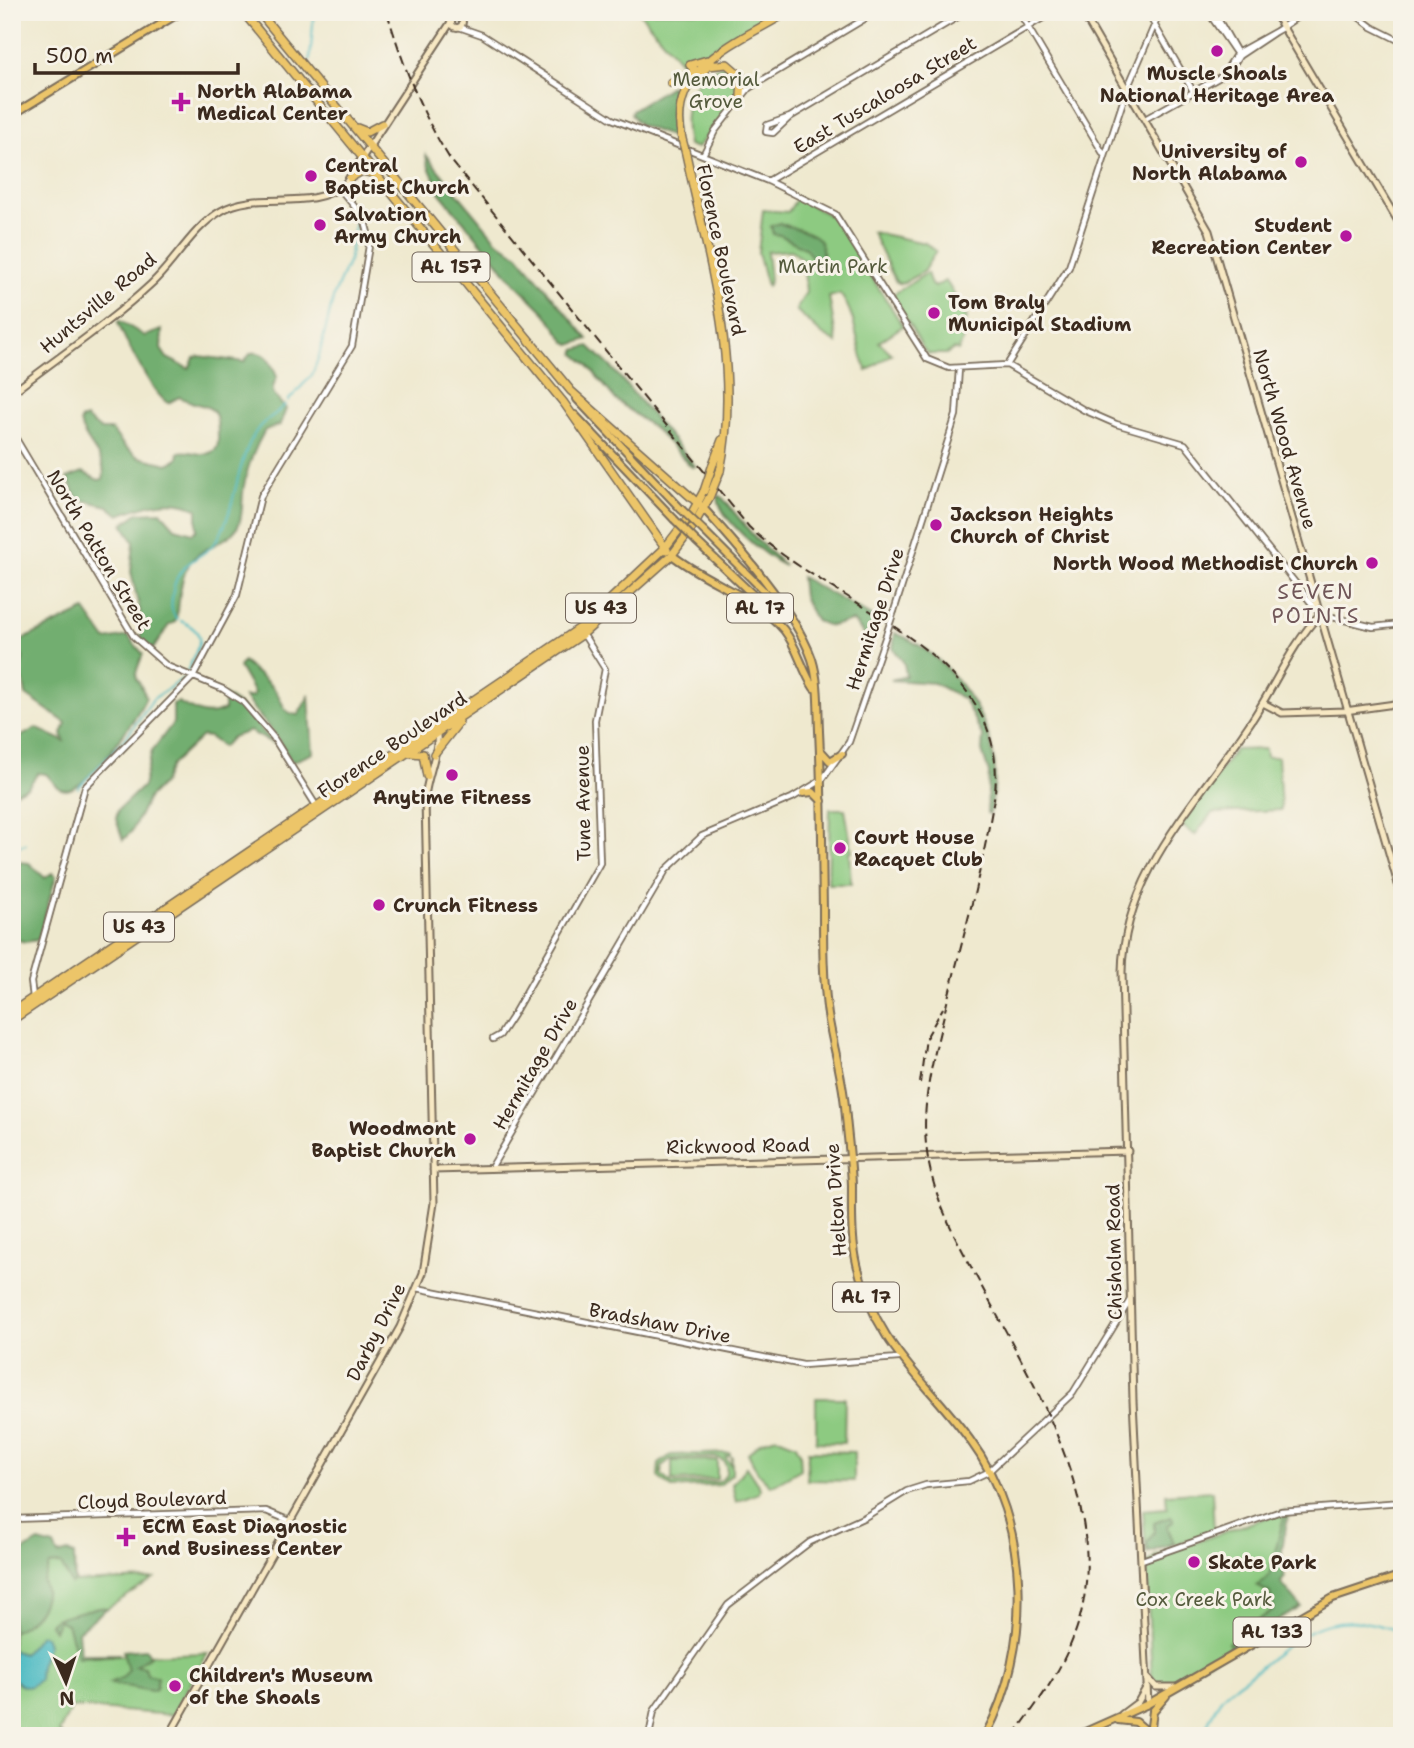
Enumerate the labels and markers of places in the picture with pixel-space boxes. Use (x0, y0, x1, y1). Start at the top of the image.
marker: Muscle Shoals National Heritage Area (1209, 43, 1225, 59)
place label: Muscle Shoals National Heritage Area (1100, 61, 1334, 108)
place label: North Alabama Medical Center (197, 79, 352, 126)
marker: North Alabama Medical Center (171, 92, 191, 112)
place label: University of North Alabama (1132, 139, 1287, 186)
place label: Central Baptist Church (325, 153, 470, 200)
marker: University of North Alabama (1293, 154, 1309, 170)
marker: Central Baptist Church (303, 168, 319, 184)
place label: Salvation Army Church (334, 202, 462, 249)
place label: Student Recreation Center (1151, 213, 1332, 260)
marker: Salvation Army Church (312, 217, 328, 233)
marker: Student Recreation Center (1338, 228, 1354, 244)
place label: Tom Braly Municipal Stadium (948, 290, 1131, 337)
marker: Tom Braly Municipal Stadium (926, 305, 942, 321)
place label: Jackson Heights Church of Christ (950, 502, 1113, 549)
marker: Jackson Heights Church of Christ (928, 517, 944, 533)
place label: North Wood Methodist Church (1053, 551, 1358, 576)
marker: North Wood Methodist Church (1364, 555, 1380, 571)
marker: Anytime Fitness (444, 767, 460, 783)
place label: Anytime Fitness (373, 785, 531, 810)
place label: Court House Racquet Club (854, 825, 983, 872)
marker: Court House Racquet Club (832, 840, 848, 856)
place label: Crunch Fitness (393, 893, 538, 918)
marker: Crunch Fitness (371, 897, 387, 913)
place label: Woodmont Baptist Church (312, 1116, 456, 1163)
marker: Woodmont Baptist Church (462, 1131, 478, 1147)
place label: ECM East Diagnostic and Business Center (142, 1514, 347, 1561)
marker: ECM East Diagnostic and Business Center (116, 1527, 136, 1547)
place label: Skate Park (1208, 1550, 1317, 1575)
marker: Skate Park (1186, 1554, 1202, 1570)
place label: Children's Museum of the Shoals (189, 1663, 373, 1710)
marker: Children's Museum of the Shoals (167, 1678, 183, 1694)

